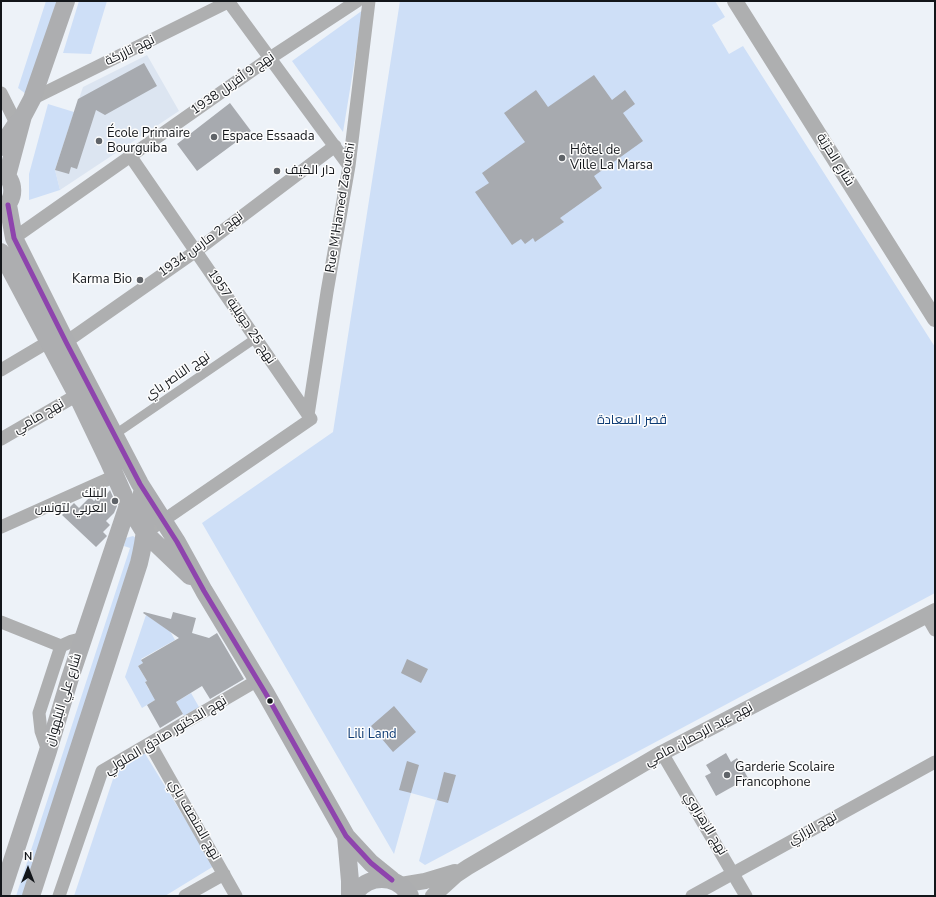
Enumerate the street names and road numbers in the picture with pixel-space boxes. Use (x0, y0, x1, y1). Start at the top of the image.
street label: نهج تازركة (103, 32, 157, 70)
street label: نهج 9 أفريل 1938 (188, 49, 278, 119)
street label: شارع الحرّيّة (813, 131, 857, 189)
street label: Rue M'Hamed Zaouchi (323, 142, 359, 274)
street label: نهج 2 مارس 1934 (156, 209, 246, 281)
street label: نهج 25 جويلية 1957 (204, 267, 278, 367)
street label: نهج الناصر باي (143, 349, 213, 403)
street label: نهج مامي (11, 396, 67, 438)
street label: شارع علي البلهوان (42, 652, 86, 748)
street label: نهج الدكتور صادق الملولي (102, 693, 230, 779)
street label: نهج عبد الرحمان مامي (642, 700, 756, 770)
street label: نهج المنصف باي (165, 777, 223, 863)
street label: نهج الزهراوي (680, 790, 730, 858)
street label: نهج الرازي (786, 809, 840, 849)

